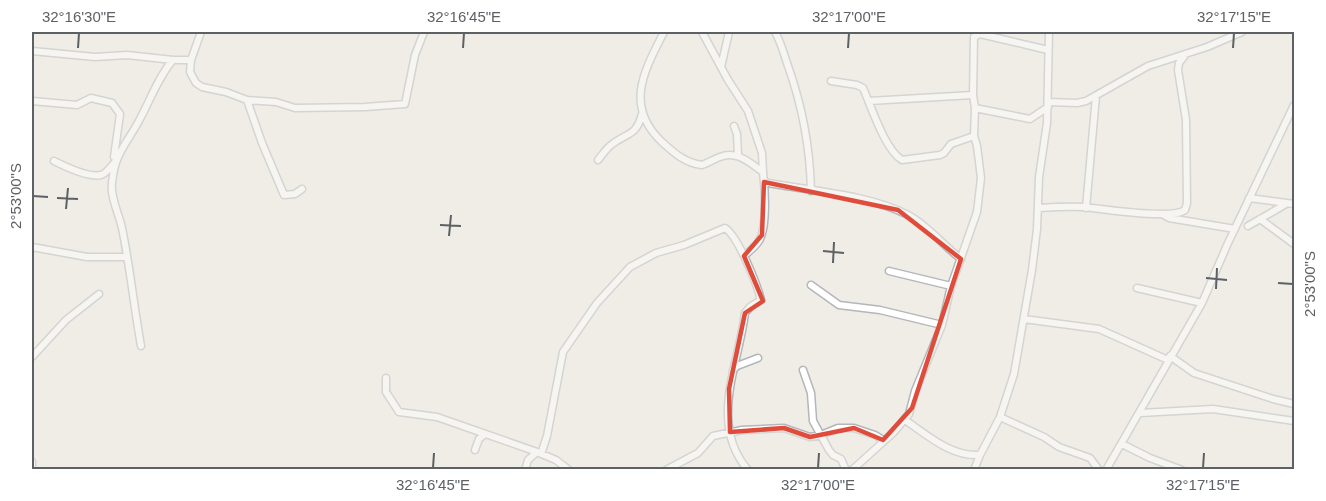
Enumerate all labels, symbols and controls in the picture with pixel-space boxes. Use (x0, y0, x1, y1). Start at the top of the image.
text: 32°16'30"E (42, 8, 116, 25)
text: 32°16'45"E (427, 8, 501, 25)
text: 32°17'00"E (812, 8, 886, 25)
text: 32°17'15"E (1197, 8, 1271, 25)
text: 2°53'00"S (7, 163, 24, 229)
text: 2°53'00"S (1301, 251, 1318, 317)
text: 32°16'45"E (396, 476, 470, 493)
text: 32°17'00"E (781, 476, 855, 493)
text: 32°17'15"E (1166, 476, 1240, 493)

